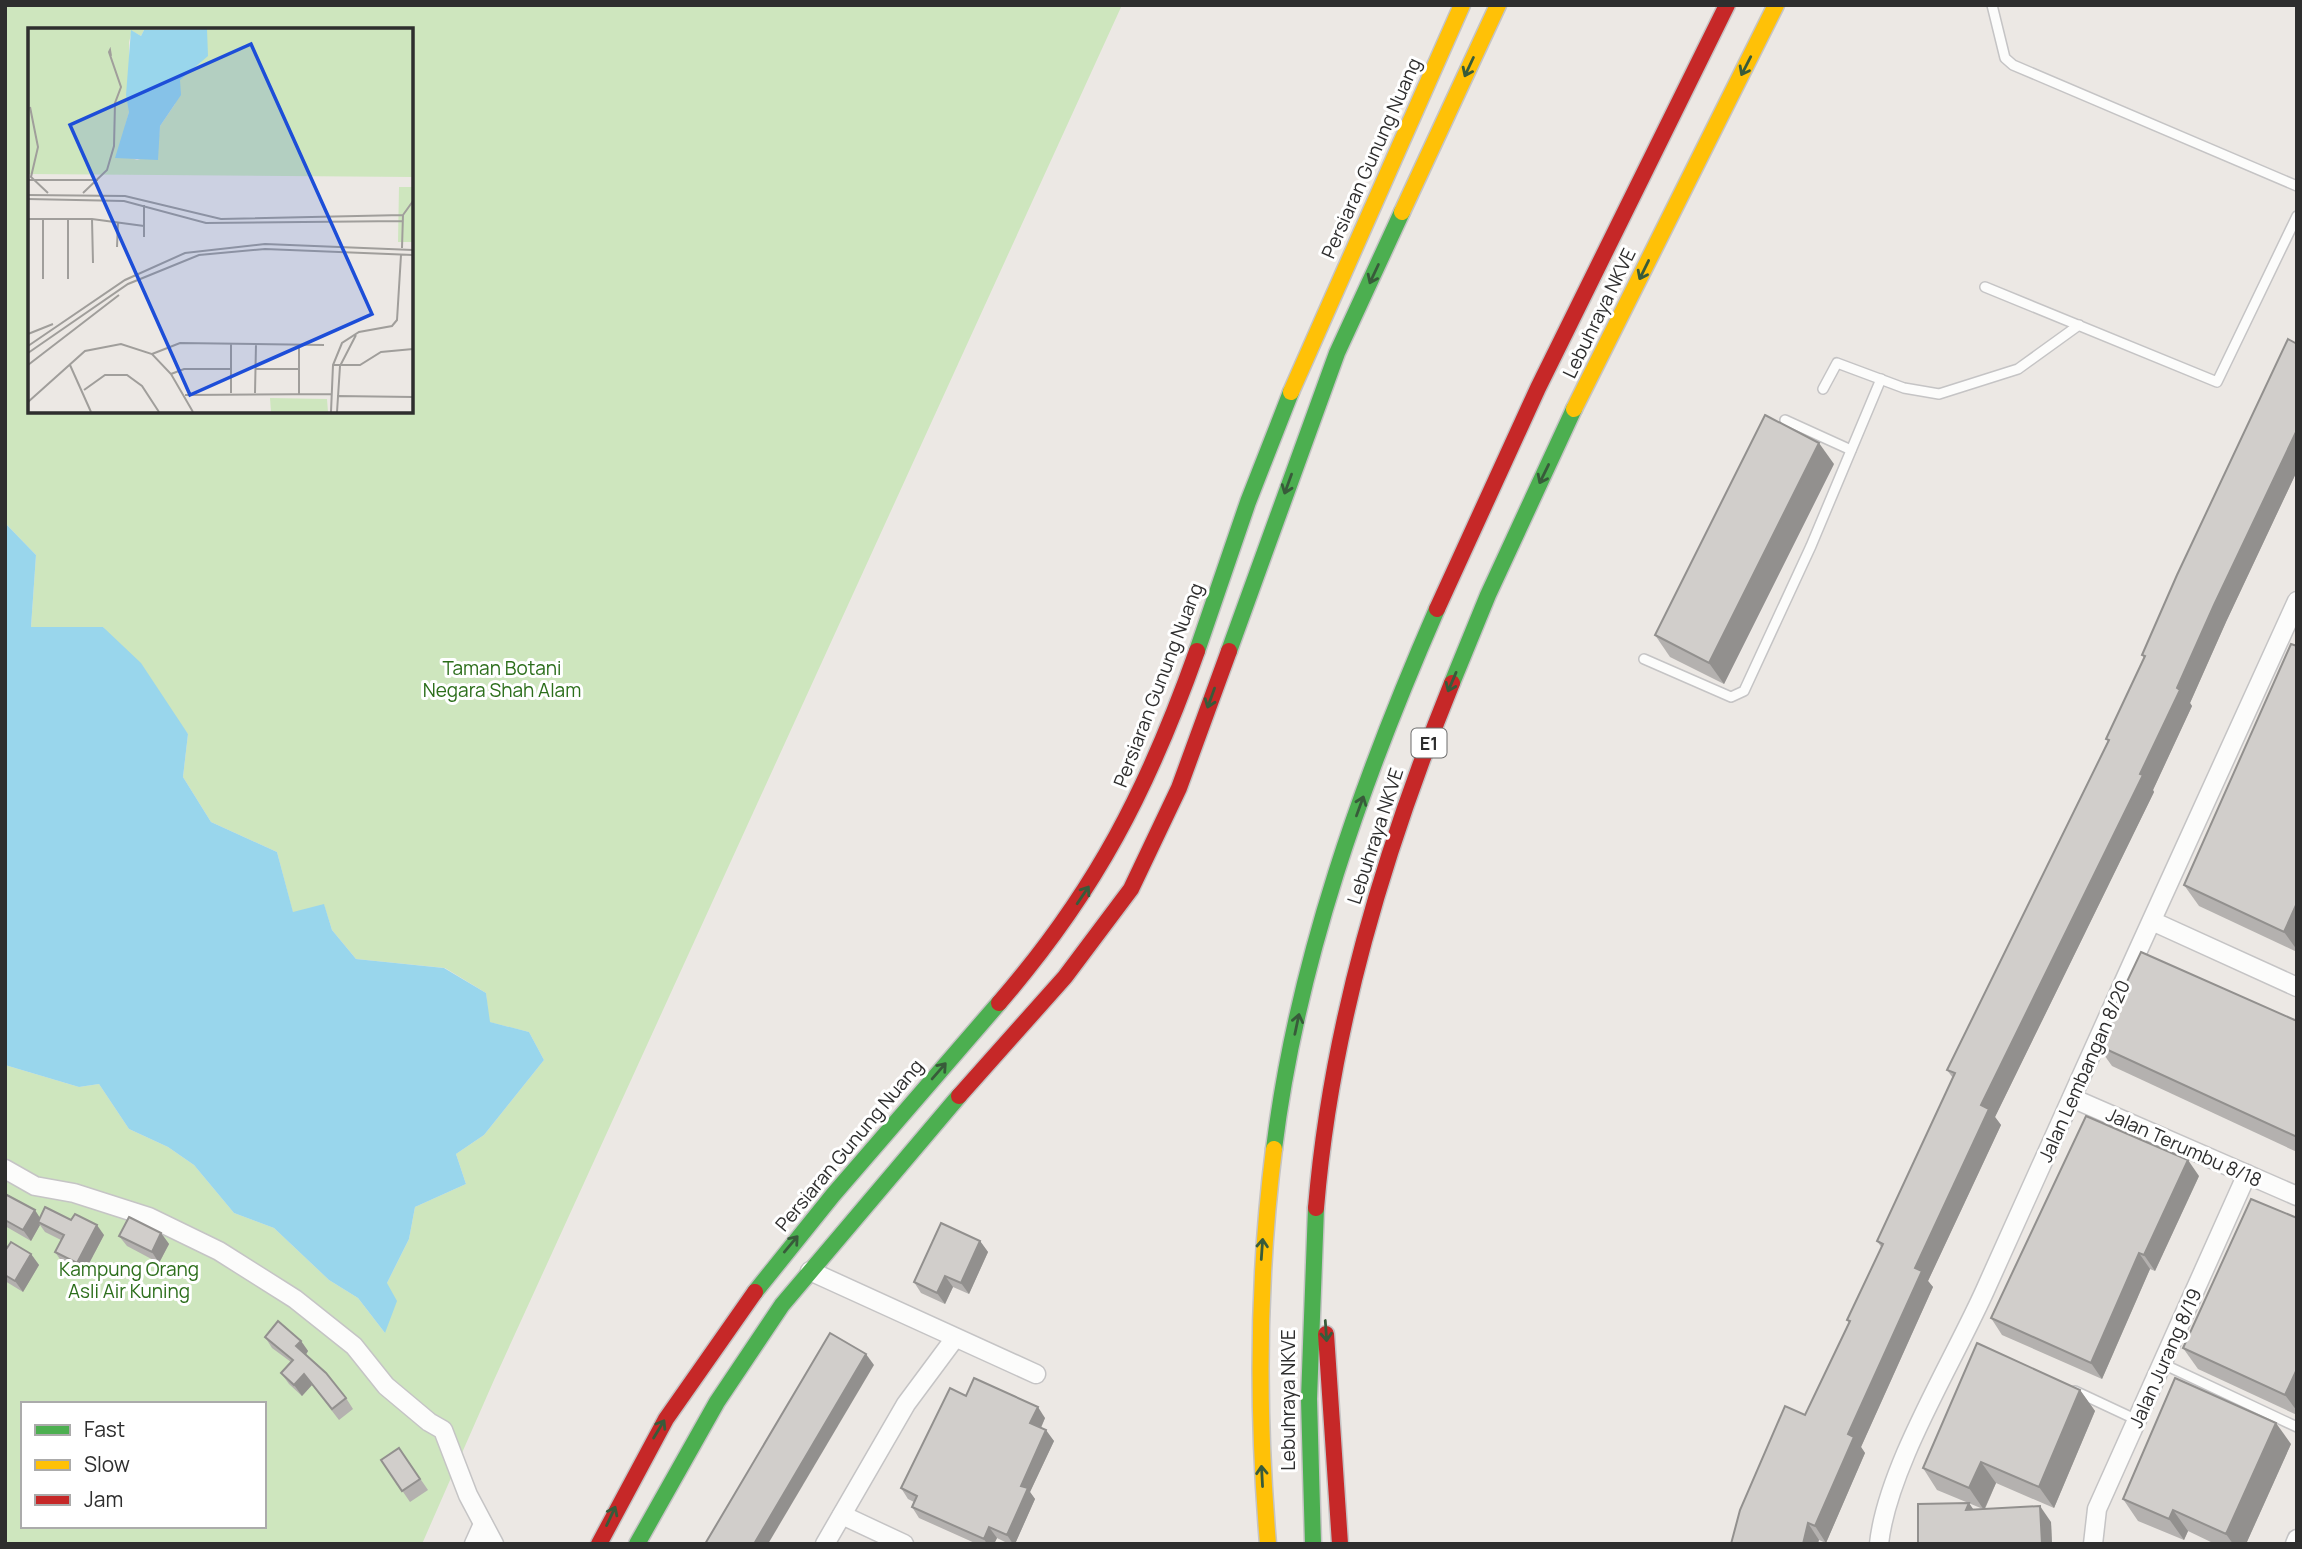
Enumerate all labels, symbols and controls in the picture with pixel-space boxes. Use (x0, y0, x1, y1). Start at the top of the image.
inset map (28, 28, 413, 413)
street label: Persiaran Gunung Nuang (1315, 54, 1427, 262)
one-way arrow (1738, 55, 1752, 76)
one-way arrow (1462, 56, 1475, 77)
street label: Lebuhraya NKVE (1556, 244, 1642, 382)
one-way arrow (1637, 259, 1651, 280)
one-way arrow (1367, 263, 1380, 284)
one-way arrow (1537, 463, 1551, 484)
one-way arrow (1281, 473, 1293, 495)
street label: Persiaran Gunung Nuang (1107, 579, 1209, 791)
park label: Taman Botani Negara Shah Alam (423, 655, 581, 703)
one-way arrow (1445, 671, 1458, 693)
one-way arrow (1204, 687, 1216, 709)
road number: E1 (1412, 728, 1446, 758)
street label: Lebuhraya NKVE (1341, 765, 1409, 907)
one-way arrow (1355, 795, 1367, 817)
one-way arrow (1075, 886, 1090, 905)
street label: Jalan Lembangan 8/20 (2032, 976, 2136, 1166)
one-way arrow (1290, 1013, 1304, 1036)
street label: Persiaran Gunung Nuang (769, 1054, 929, 1236)
one-way arrow (931, 1062, 947, 1080)
street label: Jalan Terumbu 8/18 (2102, 1101, 2266, 1193)
one-way arrow (784, 1236, 799, 1254)
one-way arrow (1256, 1238, 1269, 1260)
park label: Kampung Orang Asli Air Kuning (59, 1256, 199, 1304)
street label: Jalan Jurang 8/19 (2123, 1284, 2207, 1432)
one-way arrow (1320, 1319, 1333, 1342)
street label: Lebuhraya NKVE (1275, 1329, 1301, 1471)
legend (21, 1402, 266, 1528)
text: Fast (84, 1415, 125, 1443)
one-way arrow (653, 1419, 666, 1440)
text: Slow (84, 1450, 130, 1478)
one-way arrow (1255, 1465, 1268, 1488)
text: Jam (84, 1485, 123, 1513)
one-way arrow (605, 1506, 619, 1527)

